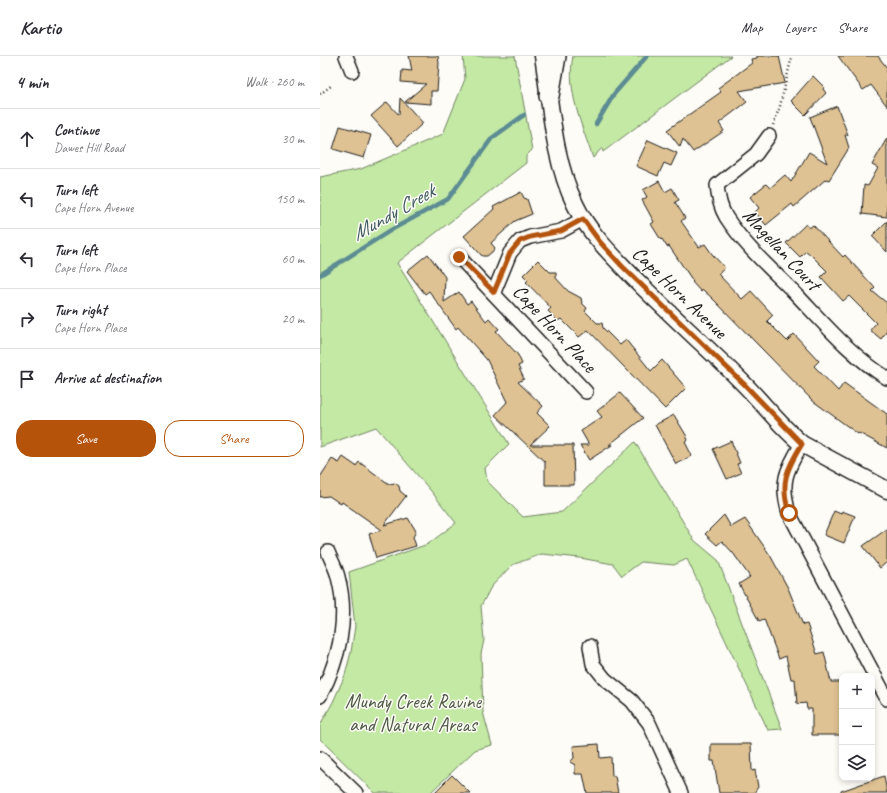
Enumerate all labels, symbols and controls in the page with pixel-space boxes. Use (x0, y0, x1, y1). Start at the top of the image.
text: Kartio (20, 16, 61, 40)
text: Map (741, 19, 763, 36)
text: Layers (785, 19, 816, 36)
text: Share (838, 19, 867, 36)
text: 4 min (16, 72, 49, 93)
text: Walk · 260 m (245, 74, 304, 90)
text: Continue (54, 121, 99, 140)
icon: ahead (16, 128, 38, 150)
text: 30 m (282, 131, 304, 147)
text: Dawes Hill Road (54, 140, 124, 156)
water label: Mundy Creek (347, 176, 442, 246)
text: Turn left (54, 181, 97, 200)
icon: left (16, 188, 38, 210)
text: 150 m (276, 191, 304, 207)
text: Cape Horn Avenue (54, 200, 134, 216)
street label: Magellan Court (737, 203, 828, 298)
text: Turn left (54, 241, 97, 260)
street label: Cape Horn Avenue (627, 241, 733, 345)
icon: left (16, 248, 38, 270)
route end (450, 248, 468, 266)
text: 60 m (282, 251, 304, 267)
text: Cape Horn Place (54, 260, 127, 276)
street label: Cape Horn Place (507, 279, 603, 379)
text: Turn right (54, 301, 107, 320)
icon: right (16, 308, 38, 330)
text: 20 m (282, 311, 304, 327)
text: Cape Horn Place (54, 320, 127, 336)
icon: arrive (16, 368, 38, 390)
text: Arrive at destination (54, 369, 161, 388)
button: Save (16, 420, 156, 457)
button: Share (164, 420, 304, 457)
route start (780, 504, 798, 522)
map controls (839, 673, 875, 781)
button: + (839, 673, 875, 709)
park label: Mundy Creek Ravine and Natural Areas (345, 689, 482, 737)
button: − (839, 709, 875, 745)
button: layers (839, 745, 875, 781)

